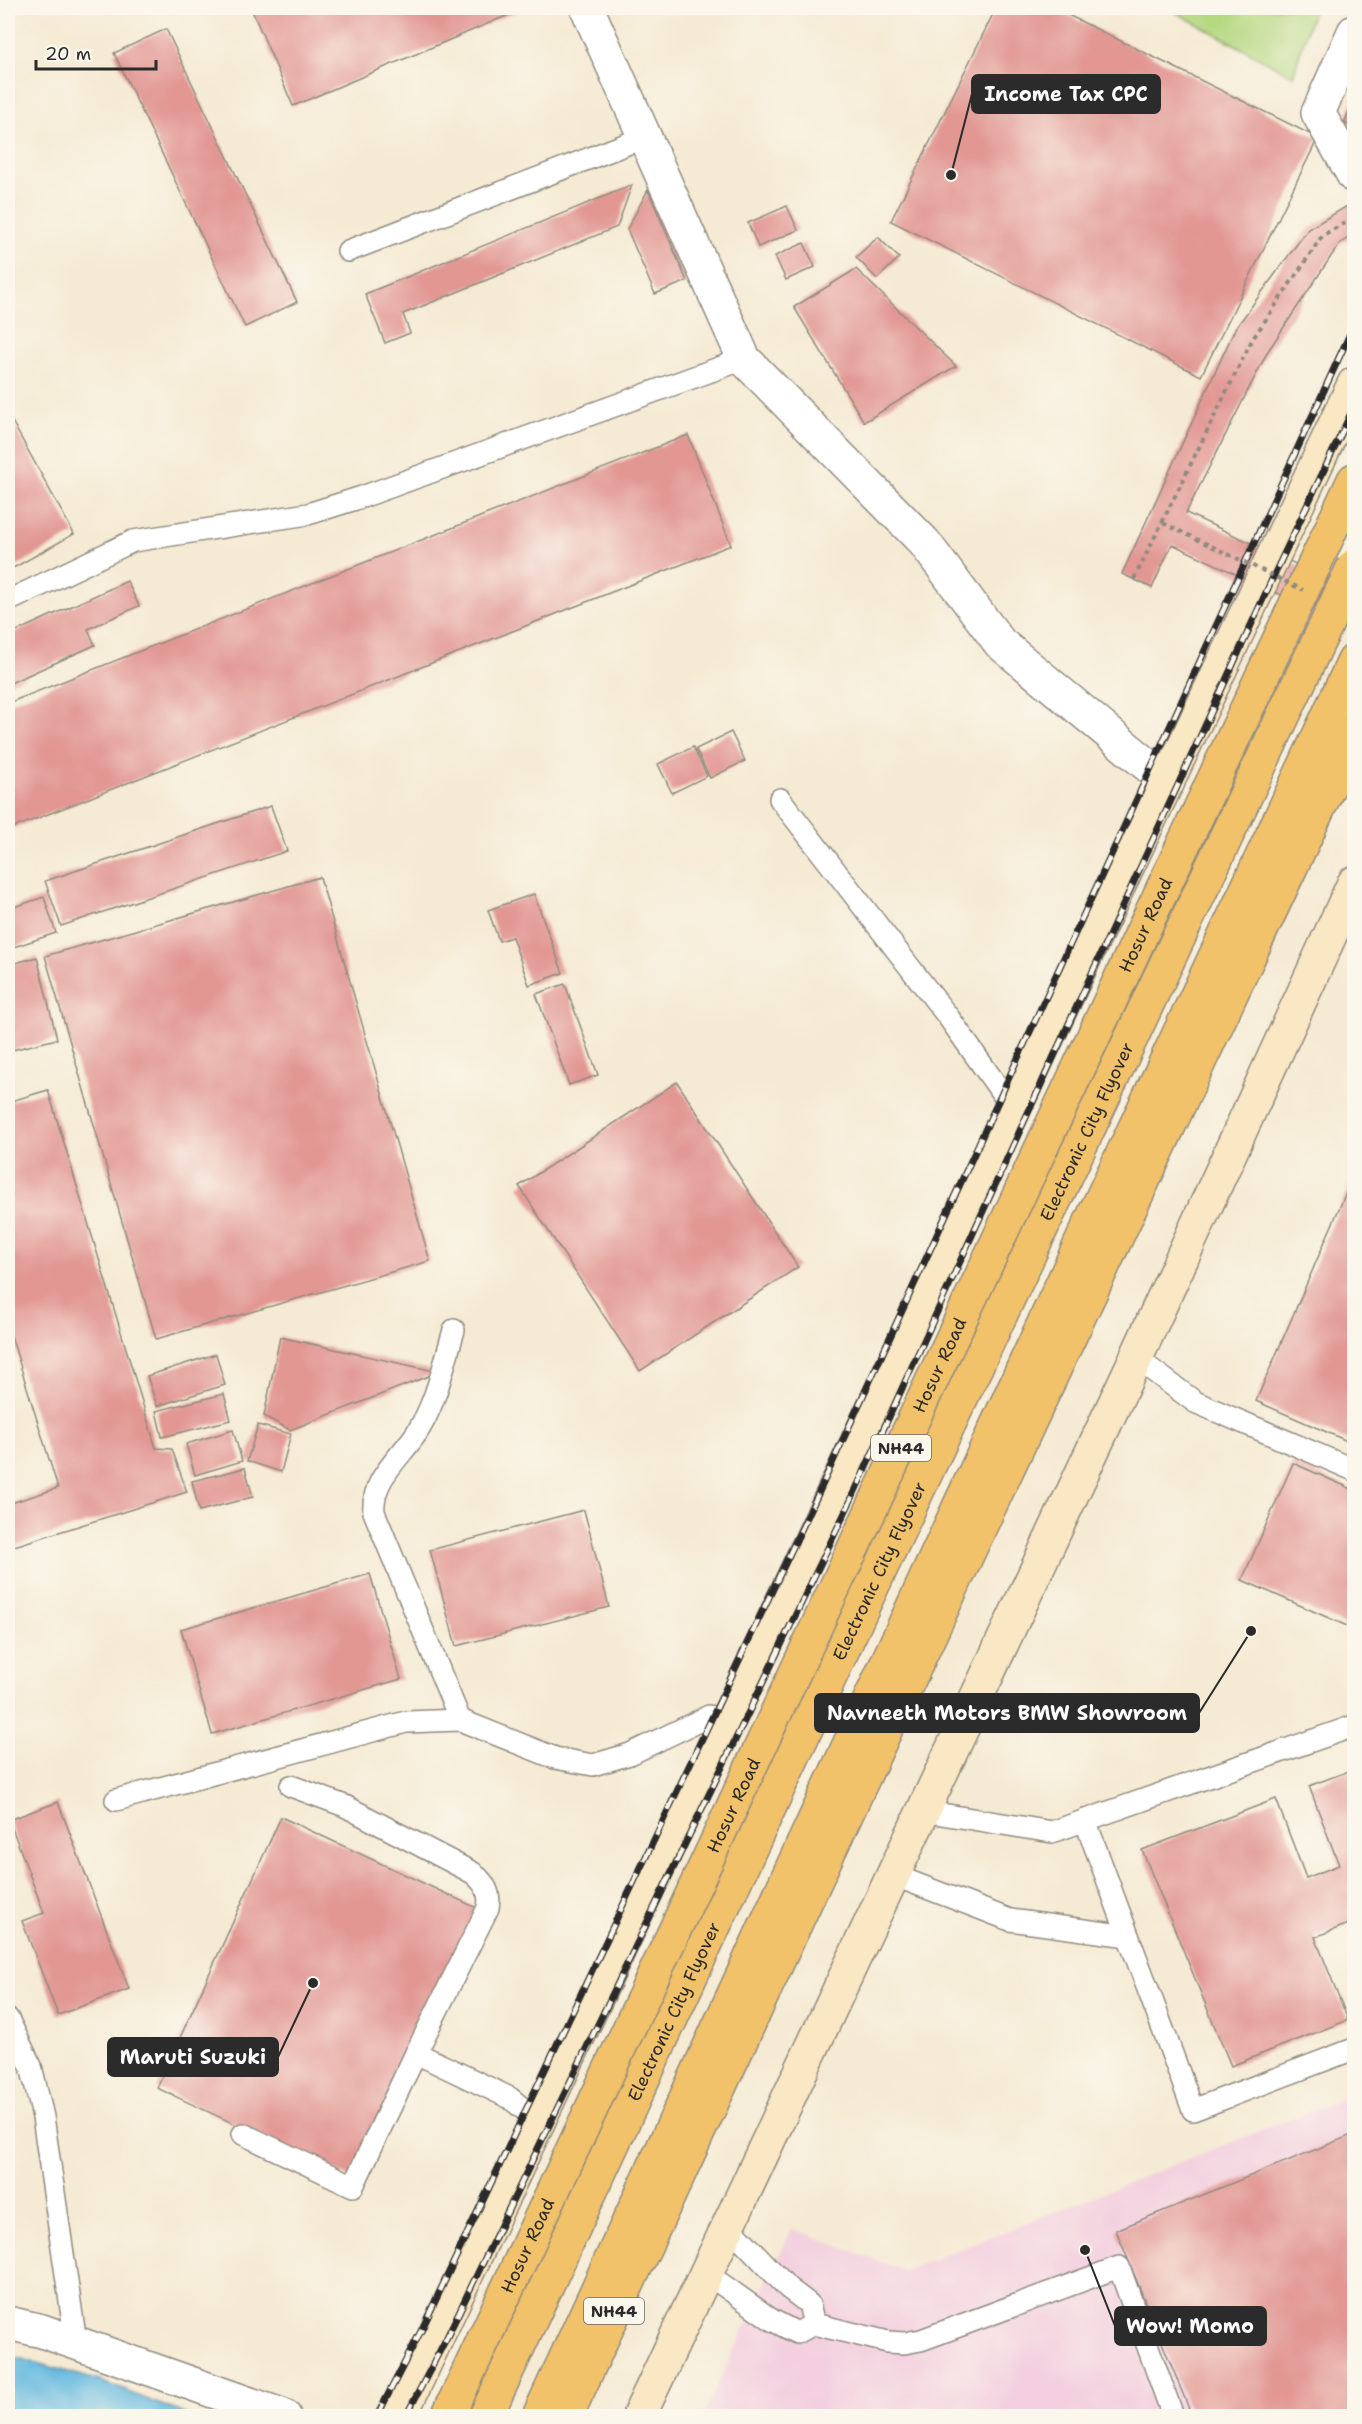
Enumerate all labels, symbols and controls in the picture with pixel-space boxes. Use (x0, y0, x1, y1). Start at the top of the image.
scale bar (36, 33, 156, 71)
text: 20 m (45, 42, 91, 66)
callout: Income Tax CPC (972, 75, 1160, 113)
text: Income Tax CPC (984, 81, 1148, 107)
street label: Hosur Road (1113, 874, 1178, 977)
street label: Electronic City Flyover (1034, 1038, 1139, 1225)
street label: Hosur Road (907, 1314, 972, 1417)
road number: NH44 (871, 1435, 931, 1461)
street label: Electronic City Flyover (827, 1478, 932, 1665)
callout: Navneeth Motors BMW Showroom (815, 1694, 1199, 1732)
text: Navneeth Motors BMW Showroom (827, 1700, 1187, 1726)
street label: Hosur Road (701, 1754, 766, 1857)
street label: Electronic City Flyover (622, 1918, 726, 2105)
callout: Maruti Suzuki (108, 2038, 278, 2076)
text: Maruti Suzuki (120, 2044, 266, 2070)
street label: Hosur Road (495, 2194, 560, 2297)
road number: NH44 (584, 2298, 644, 2324)
callout: Wow! Momo (1115, 2307, 1266, 2345)
text: Wow! Momo (1126, 2313, 1254, 2339)

